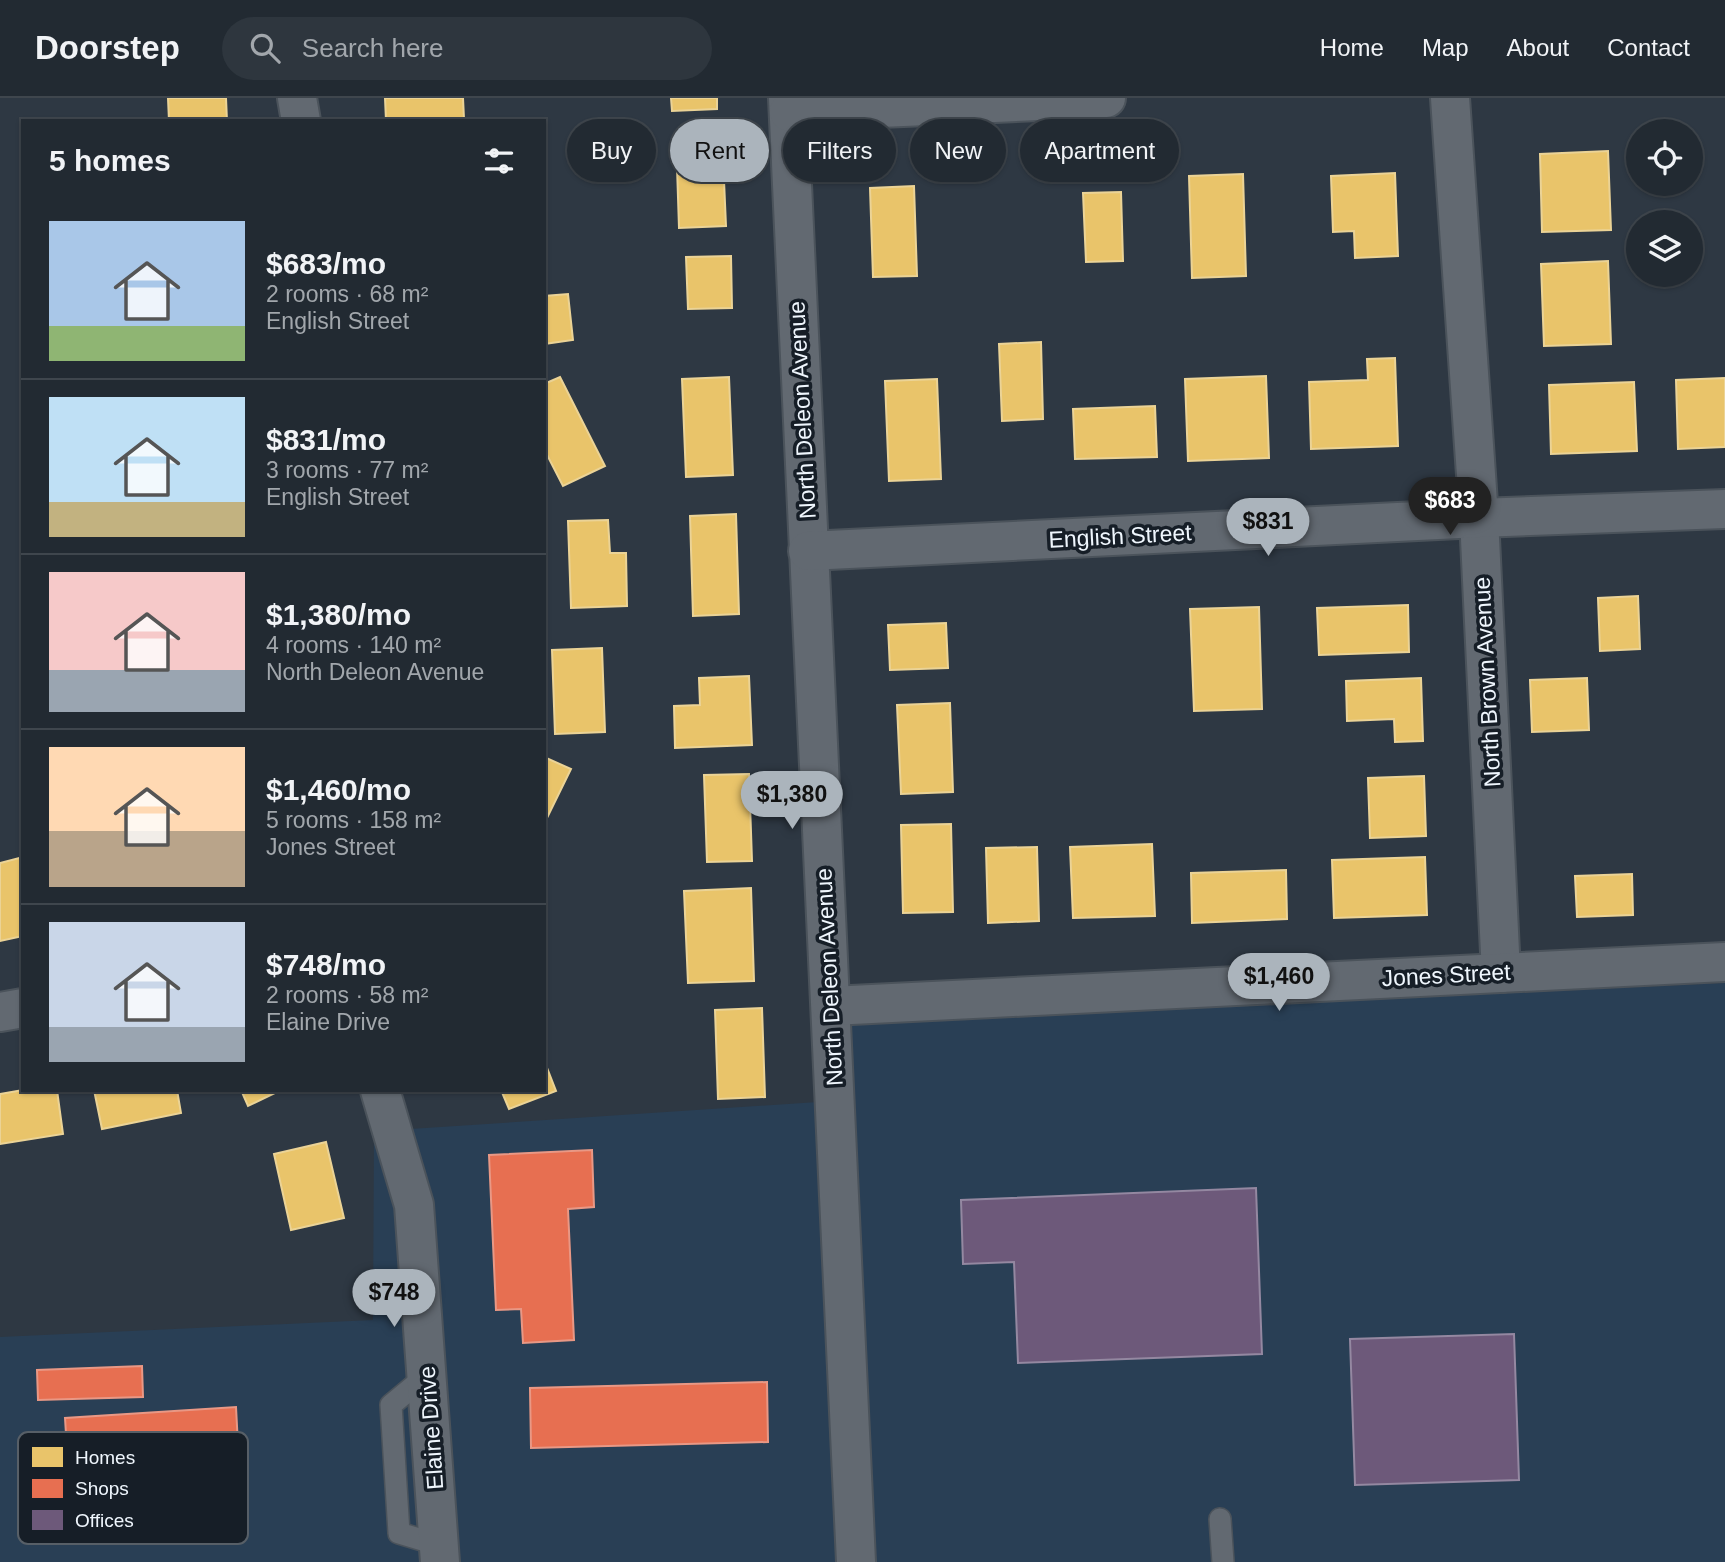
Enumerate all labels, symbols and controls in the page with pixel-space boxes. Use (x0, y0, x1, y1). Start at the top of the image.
search box (222, 17, 712, 80)
text: Doorstep (35, 29, 180, 66)
icon: search (246, 29, 284, 67)
text: Search here (302, 33, 444, 63)
text: Home (1320, 34, 1384, 61)
text: Map (1422, 34, 1469, 61)
text: About (1507, 34, 1569, 61)
text: Contact (1607, 34, 1690, 61)
chip: Buy (567, 119, 656, 182)
chip: Rent (670, 119, 769, 182)
chip: Filters (783, 119, 896, 182)
chip: New (910, 119, 1006, 182)
chip: Apartment (1020, 119, 1179, 182)
map controls (1626, 119, 1703, 287)
button: locate (1626, 119, 1703, 196)
icon: filters (480, 142, 518, 180)
text: 5 homes (49, 144, 171, 177)
button: layers (1626, 210, 1703, 287)
text: $683/mo (266, 247, 386, 280)
icon: home (105, 249, 189, 333)
text: 2 rooms · 68 m² (266, 281, 428, 307)
street label: North Deleon Avenue (783, 300, 821, 520)
text: English Street (266, 308, 409, 334)
text: $831/mo (266, 423, 386, 456)
icon: home (105, 425, 189, 509)
text: 3 rooms · 77 m² (266, 457, 428, 483)
pin: $683 (1409, 478, 1491, 537)
text: English Street (266, 484, 409, 510)
text: $683 (1424, 487, 1476, 513)
pin: $831 (1227, 498, 1309, 558)
text: $831 (1242, 508, 1294, 534)
street label: English Street (1048, 519, 1193, 553)
street label: North Brown Avenue (1469, 576, 1505, 788)
text: $1,380/mo (266, 598, 411, 631)
icon: home (105, 600, 189, 684)
text: 4 rooms · 140 m² (266, 632, 441, 658)
text: North Deleon Avenue (266, 659, 484, 685)
pin: $1,380 (735, 772, 849, 831)
text: $1,460/mo (266, 773, 411, 806)
icon: home (105, 775, 189, 859)
text: $1,380 (757, 781, 827, 807)
text: 5 rooms · 158 m² (266, 807, 441, 833)
text: Jones Street (266, 834, 395, 860)
street label: North Deleon Avenue (810, 867, 848, 1087)
text: $748/mo (266, 948, 386, 981)
icon: home (105, 950, 189, 1034)
pin: $1,460 (1222, 954, 1336, 1013)
street label: Jones Street (1381, 959, 1512, 991)
text: $1,460 (1244, 963, 1314, 989)
text: 2 rooms · 58 m² (266, 982, 428, 1008)
text: Elaine Drive (266, 1009, 390, 1035)
pin: $748 (353, 1270, 435, 1329)
text: $748 (368, 1279, 420, 1305)
street label: Elaine Drive (414, 1365, 448, 1491)
legend (18, 1432, 248, 1544)
text: Homes (75, 1447, 135, 1468)
text: Shops (75, 1478, 129, 1499)
text: Offices (75, 1510, 134, 1531)

